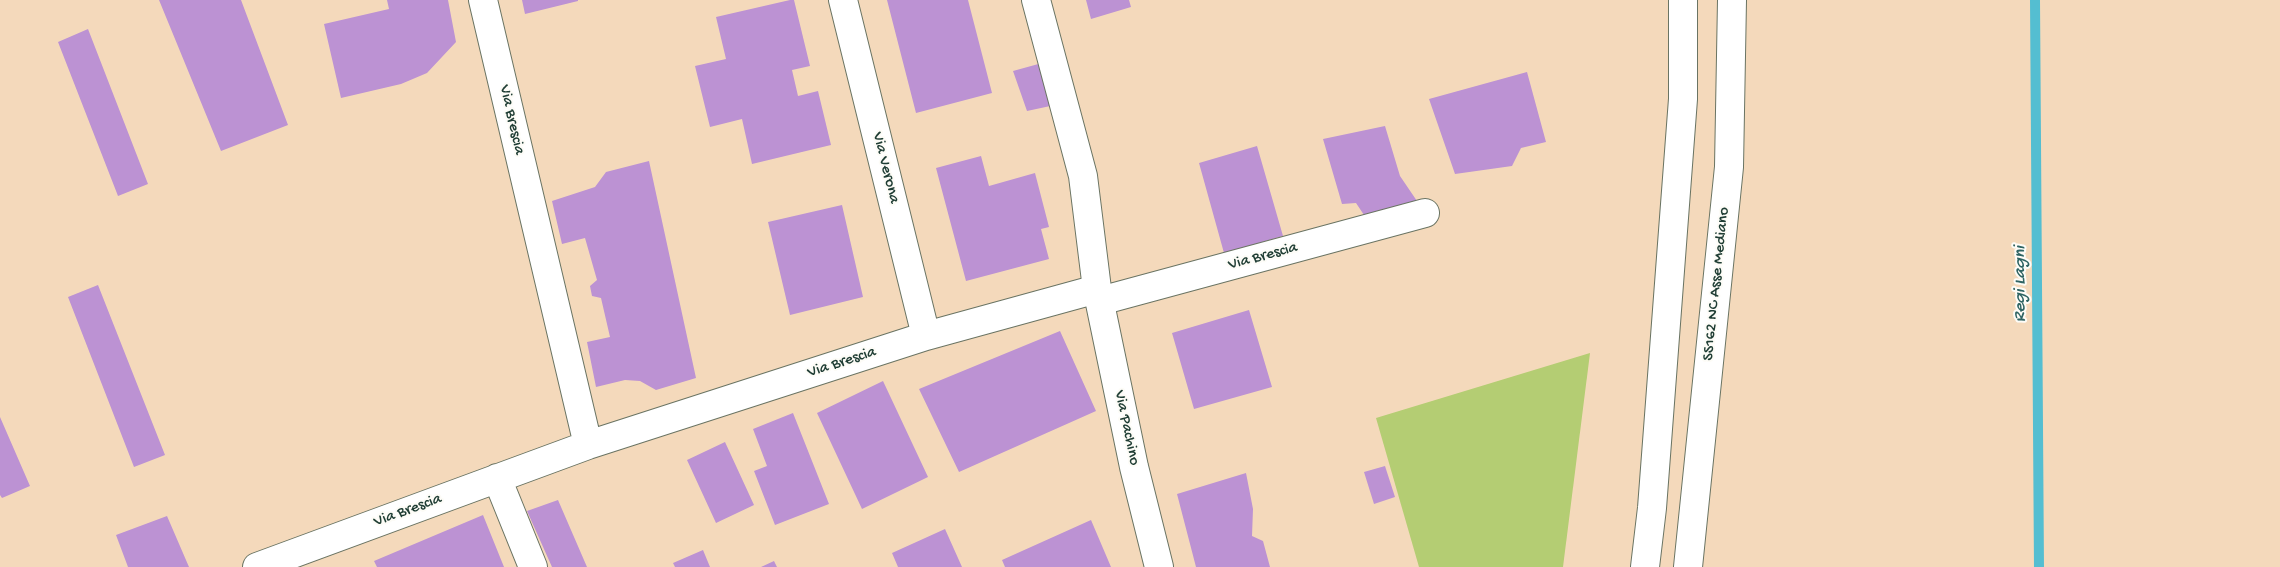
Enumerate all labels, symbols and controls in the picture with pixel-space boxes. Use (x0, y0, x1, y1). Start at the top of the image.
street label: Via Brescia (494, 83, 528, 157)
street label: Via Verona (867, 130, 903, 206)
street label: SS162 NC Asse Mediano (1699, 206, 1735, 362)
street label: Via Brescia (1226, 239, 1300, 275)
water label: Regi Lagni (2010, 246, 2032, 322)
street label: Via Brescia (805, 343, 879, 383)
street label: Via Pachino (1109, 389, 1143, 467)
street label: Via Brescia (371, 490, 445, 532)

